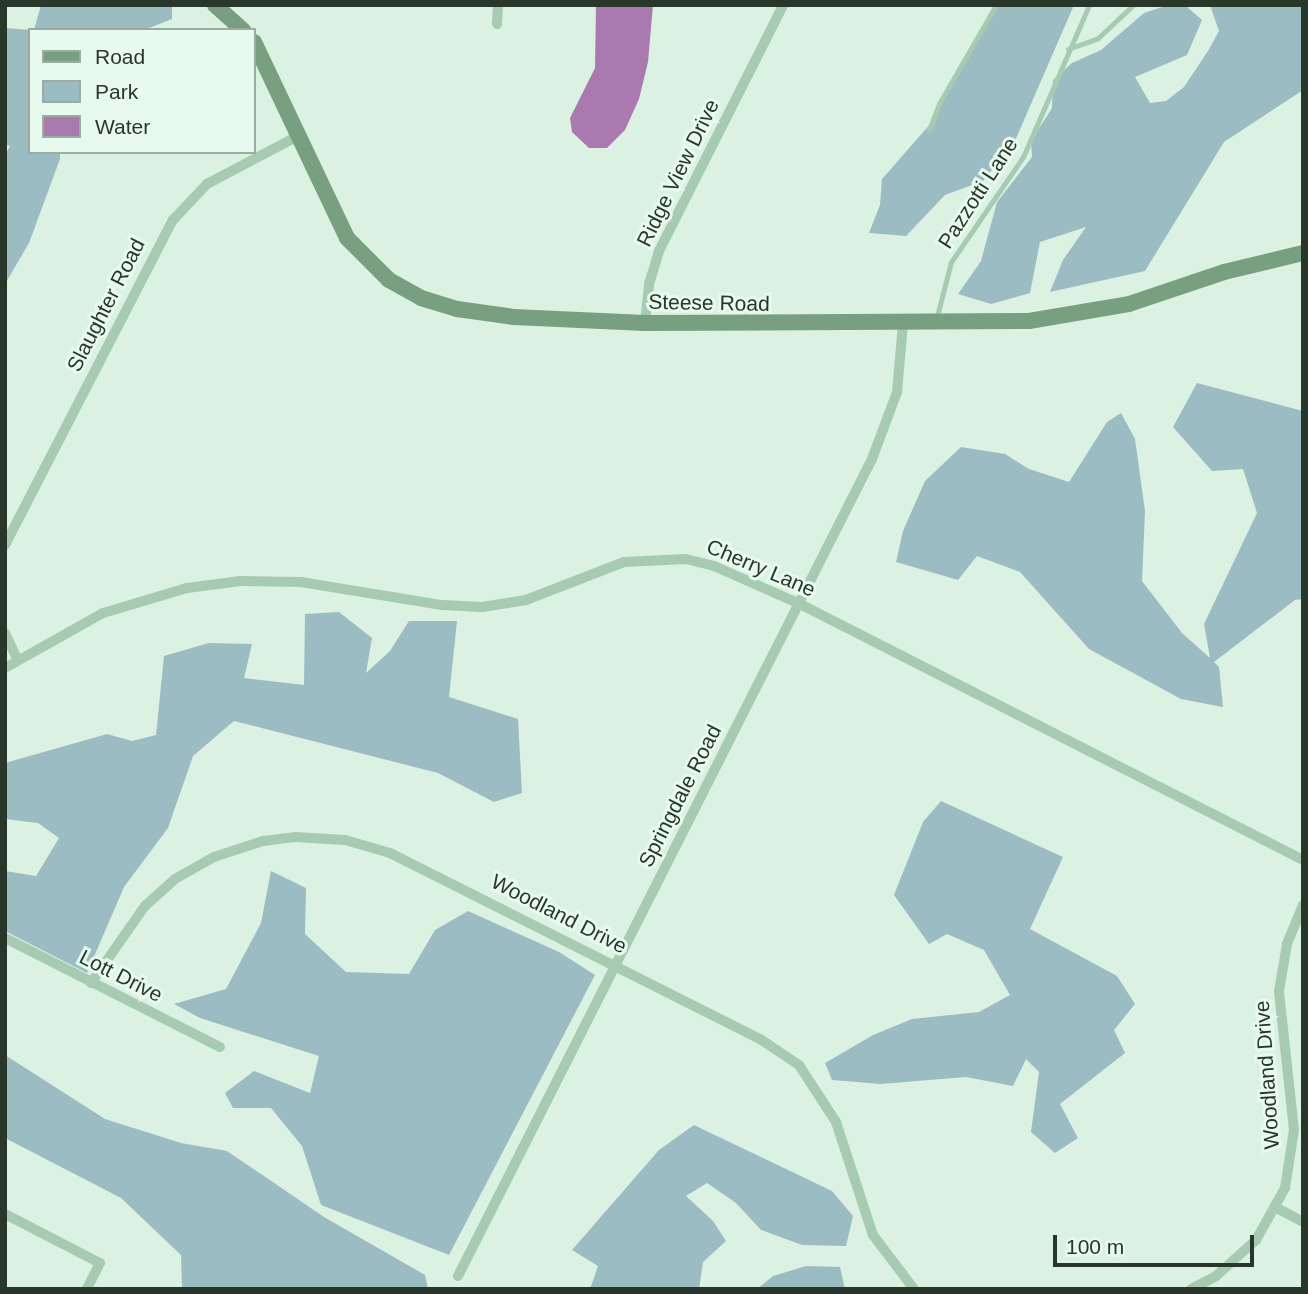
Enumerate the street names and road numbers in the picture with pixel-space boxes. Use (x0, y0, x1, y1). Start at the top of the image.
street label: Ridge View Drive (631, 95, 725, 251)
street label: Pazzotti Lane (933, 133, 1023, 253)
street label: Slaughter Road (62, 234, 150, 376)
street label: Steese Road (648, 289, 770, 317)
street label: Cherry Lane (703, 534, 819, 602)
street label: Springdale Road (633, 721, 727, 871)
street label: Woodland Drive (487, 869, 631, 959)
street label: Lott Drive (75, 944, 167, 1008)
street label: Woodland Drive (1249, 1000, 1285, 1150)

